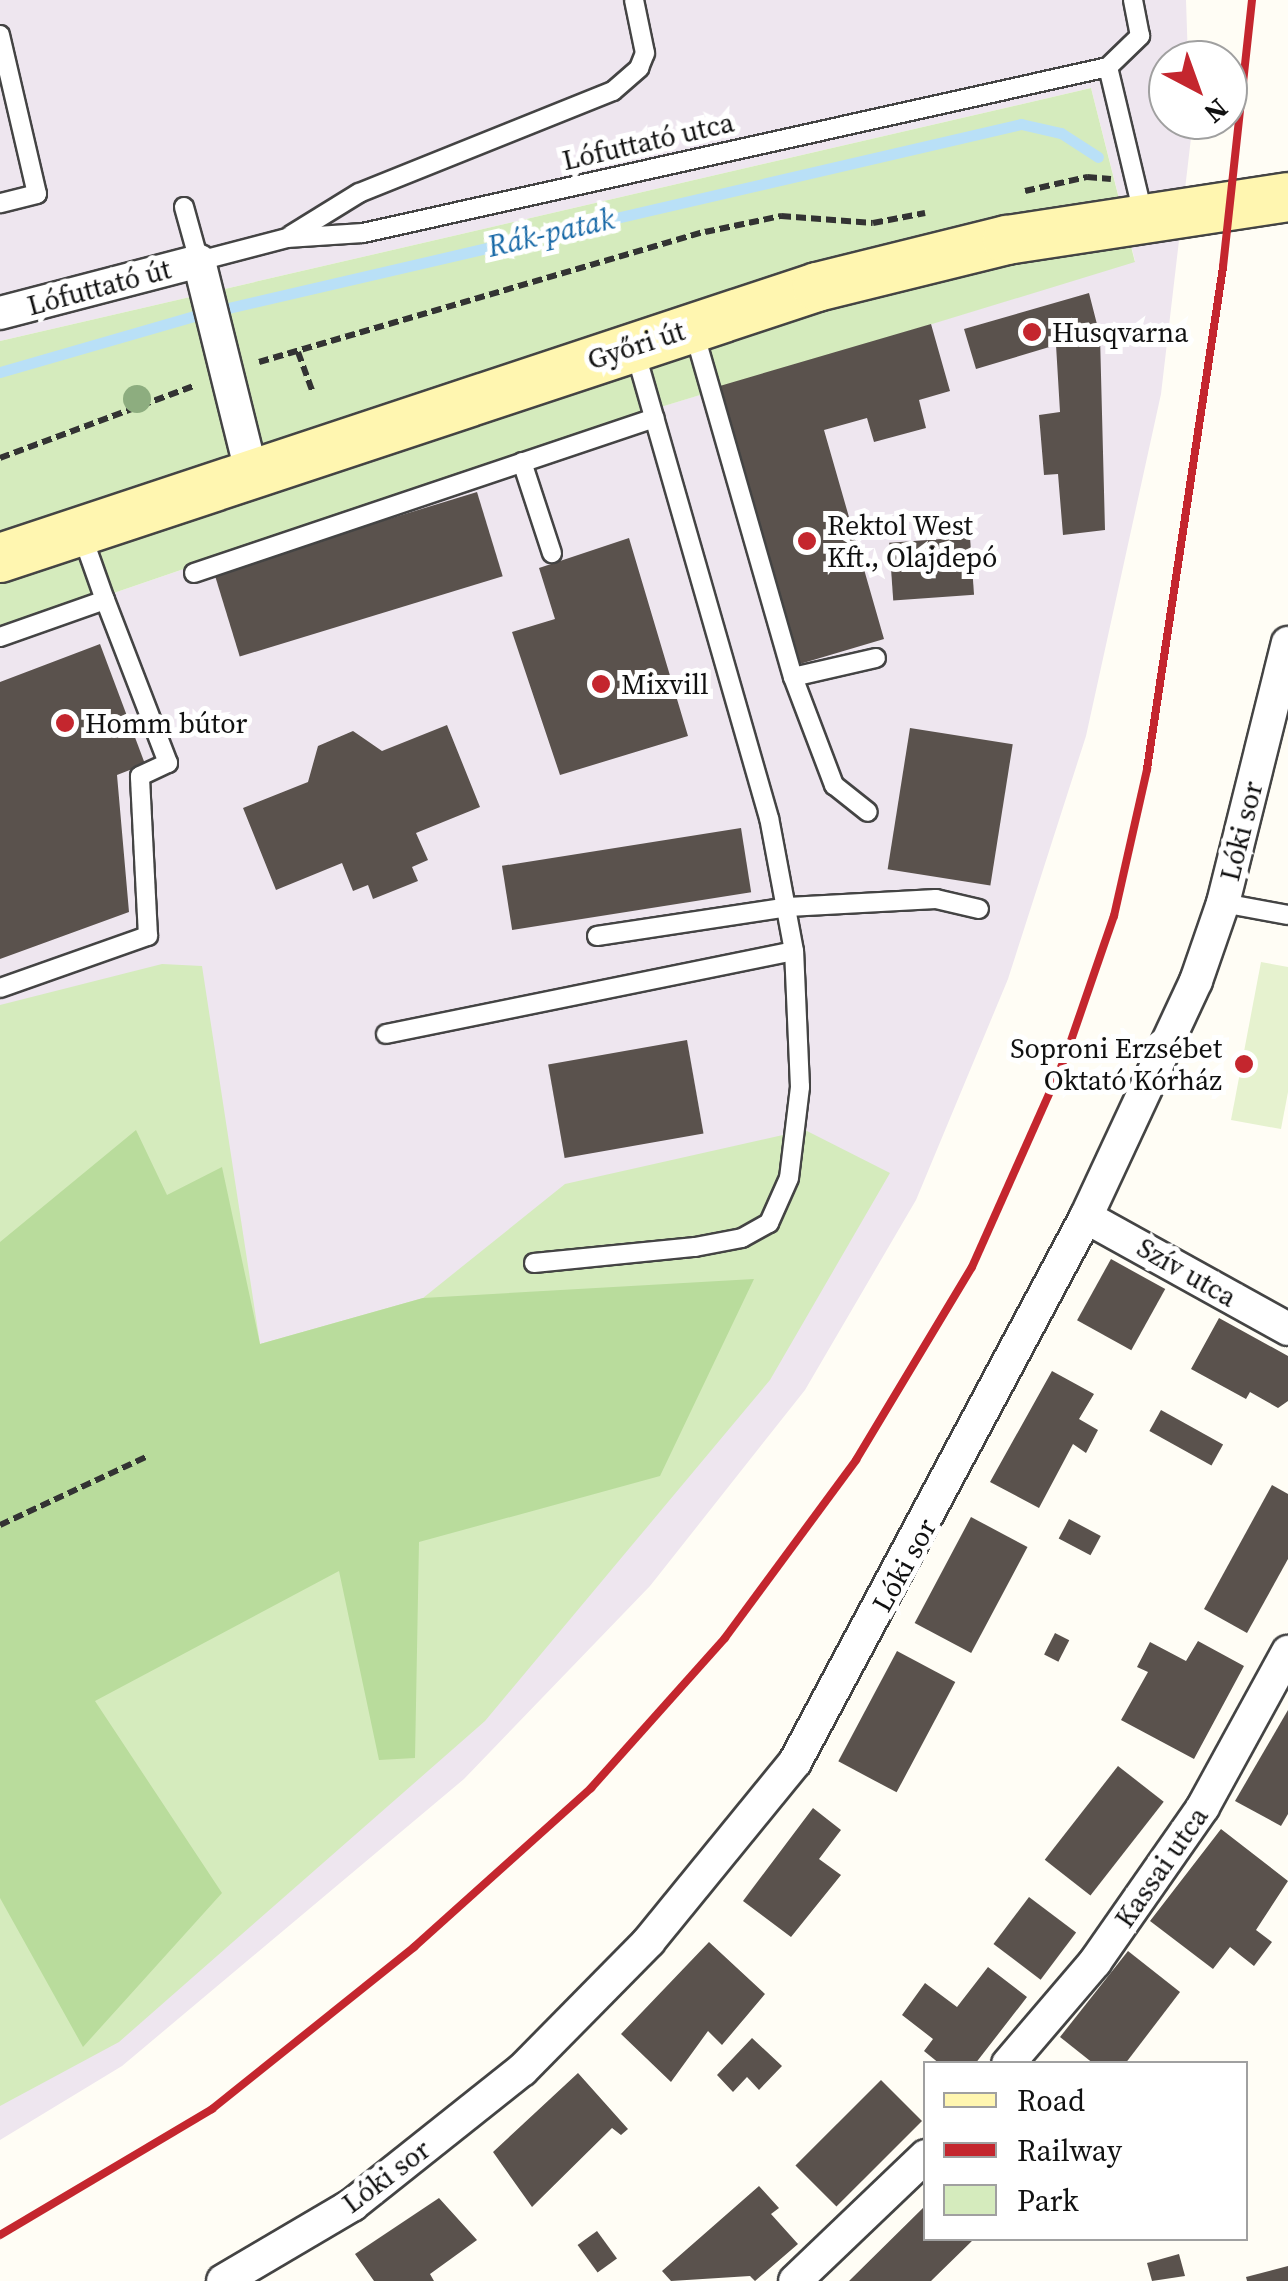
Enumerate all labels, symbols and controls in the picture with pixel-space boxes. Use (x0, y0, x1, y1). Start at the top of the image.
north arrow (1148, 40, 1248, 140)
text: N (1196, 90, 1237, 132)
street label: Lófuttató utca (559, 105, 737, 177)
water label: Rák-patak (484, 201, 618, 265)
street label: Lófuttató út (24, 252, 174, 322)
street label: Győri út (583, 314, 689, 376)
place label: Husqvarna (1052, 315, 1188, 349)
marker: Husqvarna (1021, 321, 1043, 343)
place label: Rektol West Kft., Olajdepó (827, 508, 997, 574)
marker: Rektol West Kft., Olajdepó (796, 530, 818, 552)
place label: Mixvill (621, 667, 708, 701)
marker: Mixvill (590, 673, 612, 695)
place label: Homm bútor (85, 706, 247, 740)
marker: Homm bútor (54, 712, 76, 734)
street label: Lóki sor (1212, 778, 1270, 884)
place label: Soproni Erzsébet Oktató Kórház (1010, 1031, 1222, 1097)
marker: Soproni Erzsébet Oktató Kórház (1231, 1051, 1257, 1077)
street label: Szív utca (1131, 1230, 1243, 1314)
street label: Lóki sor (865, 1513, 943, 1617)
street label: Kassai utca (1107, 1800, 1215, 1934)
legend (923, 2061, 1248, 2241)
text: Road (1017, 2080, 1085, 2121)
text: Railway (1017, 2130, 1122, 2171)
street label: Lóki sor (335, 2132, 437, 2220)
text: Park (1017, 2180, 1079, 2221)

